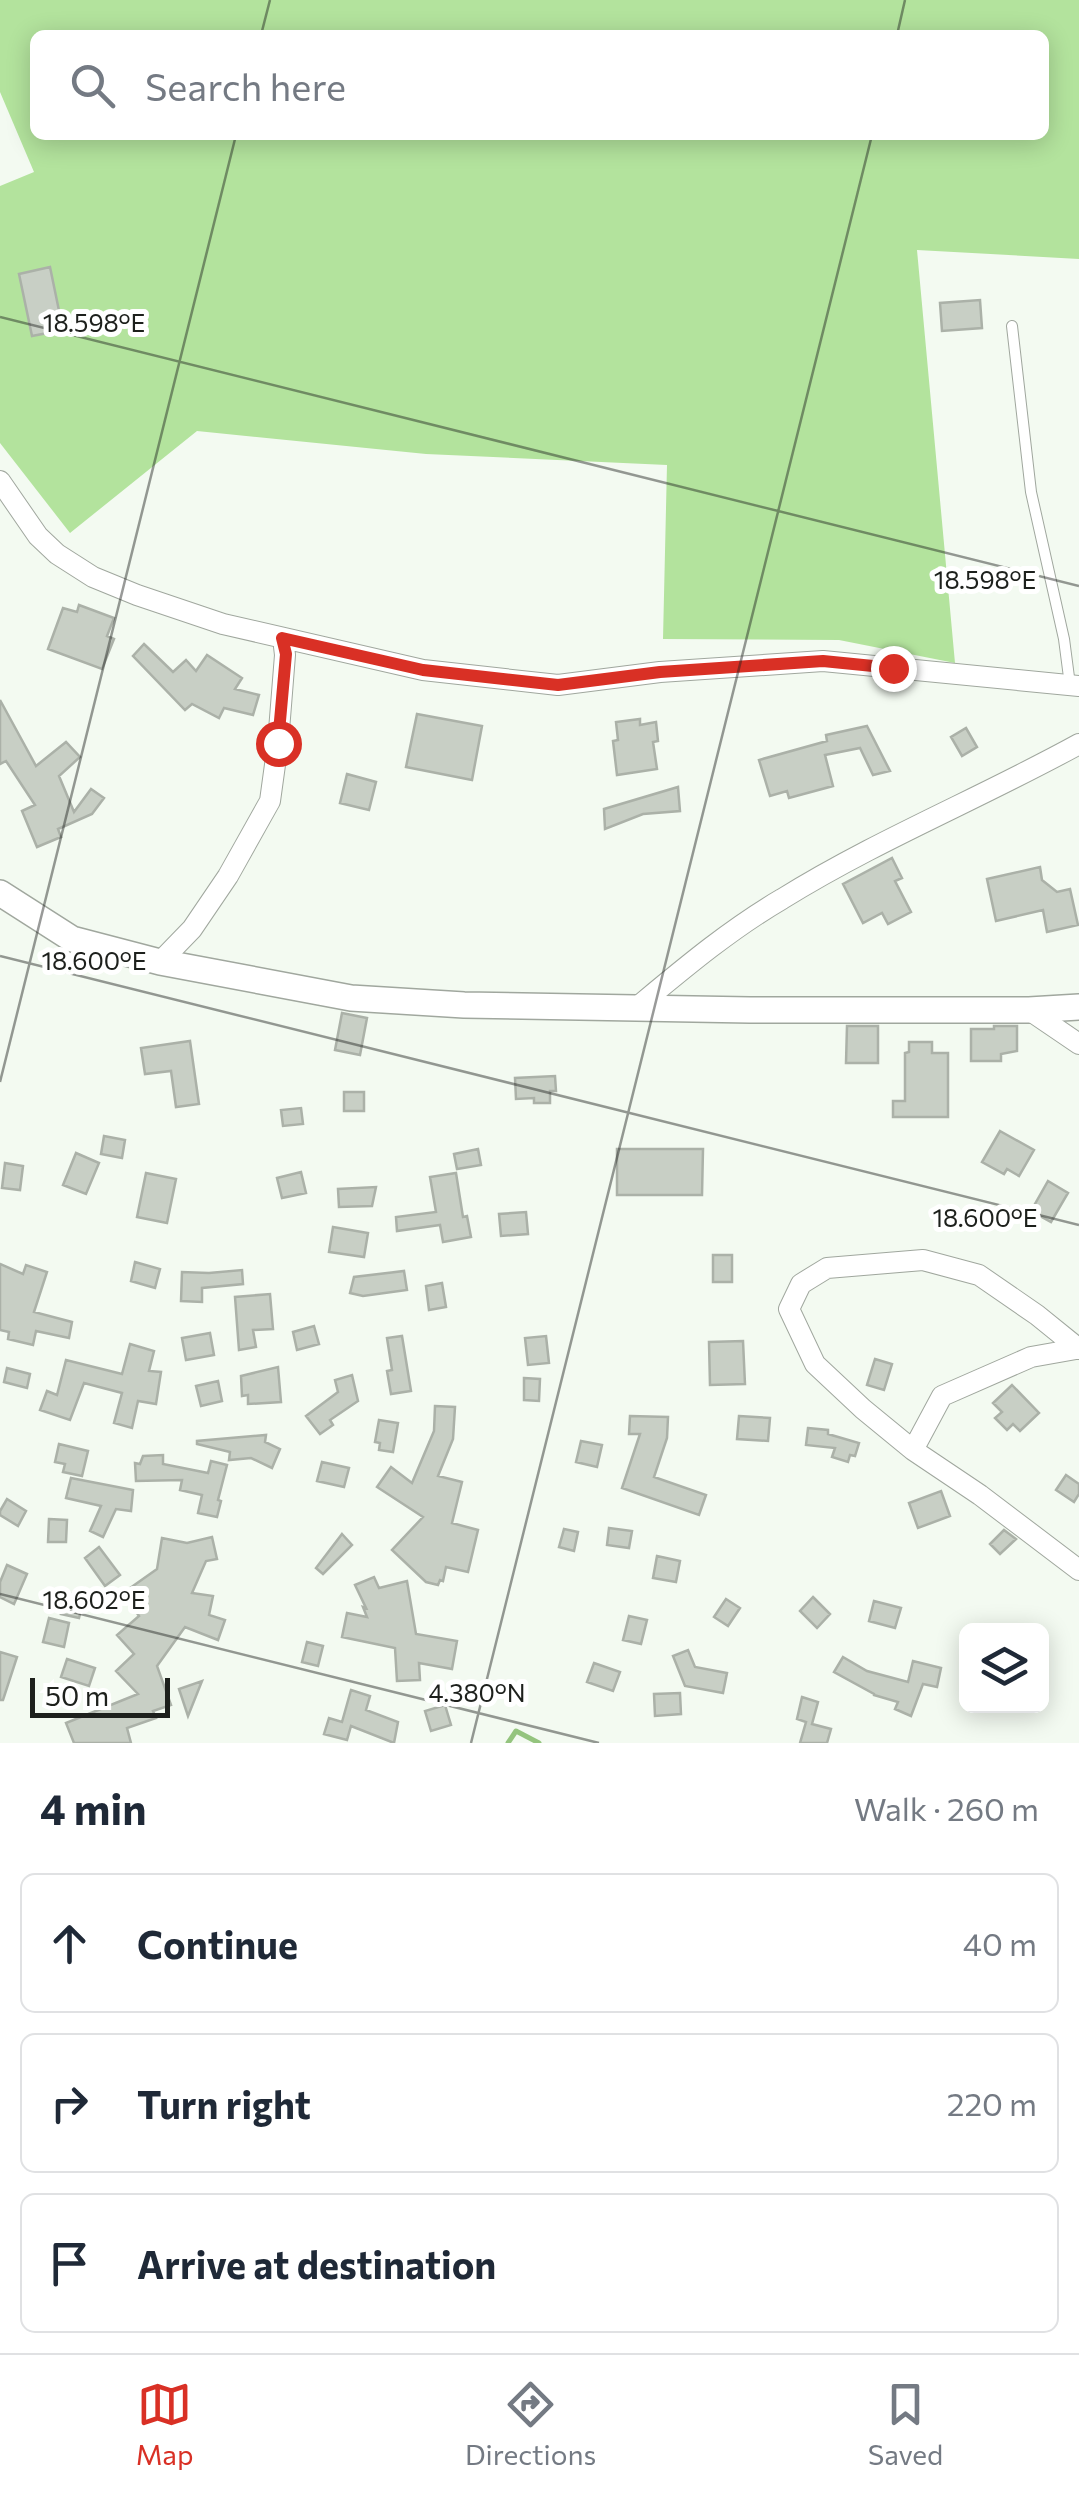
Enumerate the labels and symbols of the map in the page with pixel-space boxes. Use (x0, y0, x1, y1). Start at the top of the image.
text: 18.598°E (43, 307, 145, 337)
text: 18.598°E (934, 564, 1036, 594)
route end (871, 646, 917, 692)
route start (256, 721, 302, 767)
text: 18.600°E (41, 945, 147, 975)
text: 18.600°E (932, 1202, 1038, 1232)
text: 18.602°E (43, 1584, 145, 1614)
scale bar (30, 1673, 170, 1718)
text: 4.380°N (428, 1677, 526, 1707)

